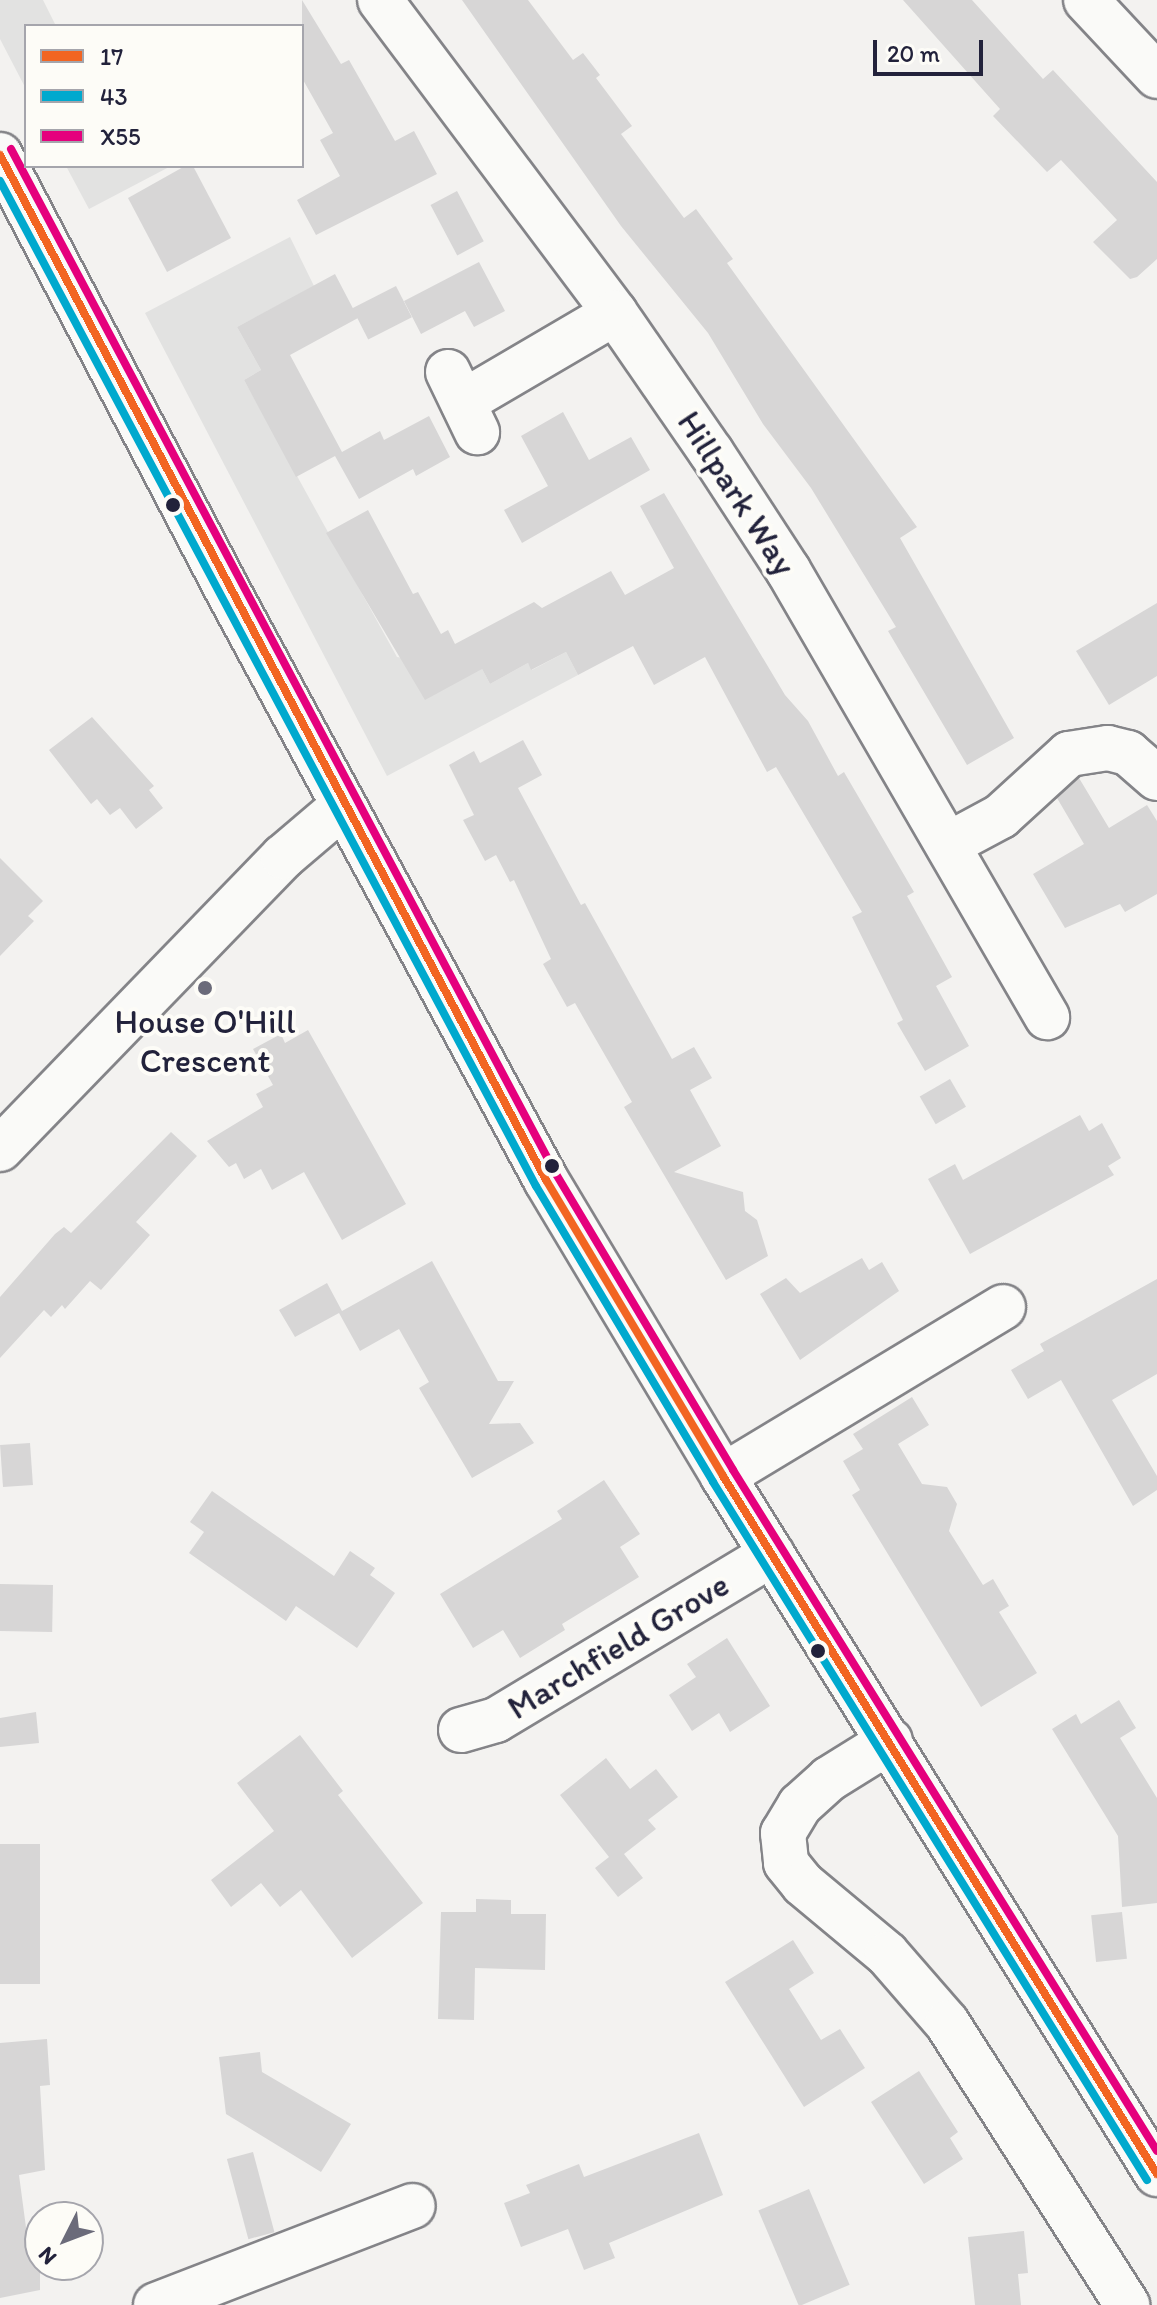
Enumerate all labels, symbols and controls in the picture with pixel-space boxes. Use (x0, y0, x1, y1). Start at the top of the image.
legend (24, 24, 304, 168)
scale bar (877, 24, 987, 74)
text: 20 m (887, 39, 940, 68)
text: 17 (100, 42, 123, 71)
text: 43 (100, 82, 128, 111)
text: X55 (100, 122, 141, 151)
street label: Hillpark Way (669, 404, 805, 582)
unlabelled marker (165, 497, 181, 513)
marker: House O'Hill Crescent (196, 979, 214, 997)
place label: House O'Hill Crescent (114, 1001, 296, 1080)
unlabelled marker (544, 1158, 560, 1174)
street label: Marchfield Grove (500, 1564, 736, 1728)
unlabelled marker (810, 1643, 826, 1659)
north arrow (24, 2201, 104, 2281)
text: N (32, 2242, 62, 2271)

